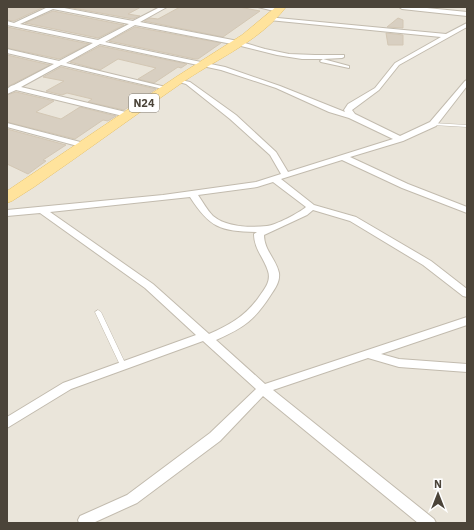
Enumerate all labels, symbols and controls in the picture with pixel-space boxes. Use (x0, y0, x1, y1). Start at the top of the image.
road number: N24 (129, 94, 159, 112)
north arrow (418, 474, 458, 514)
text: N (434, 477, 442, 491)

